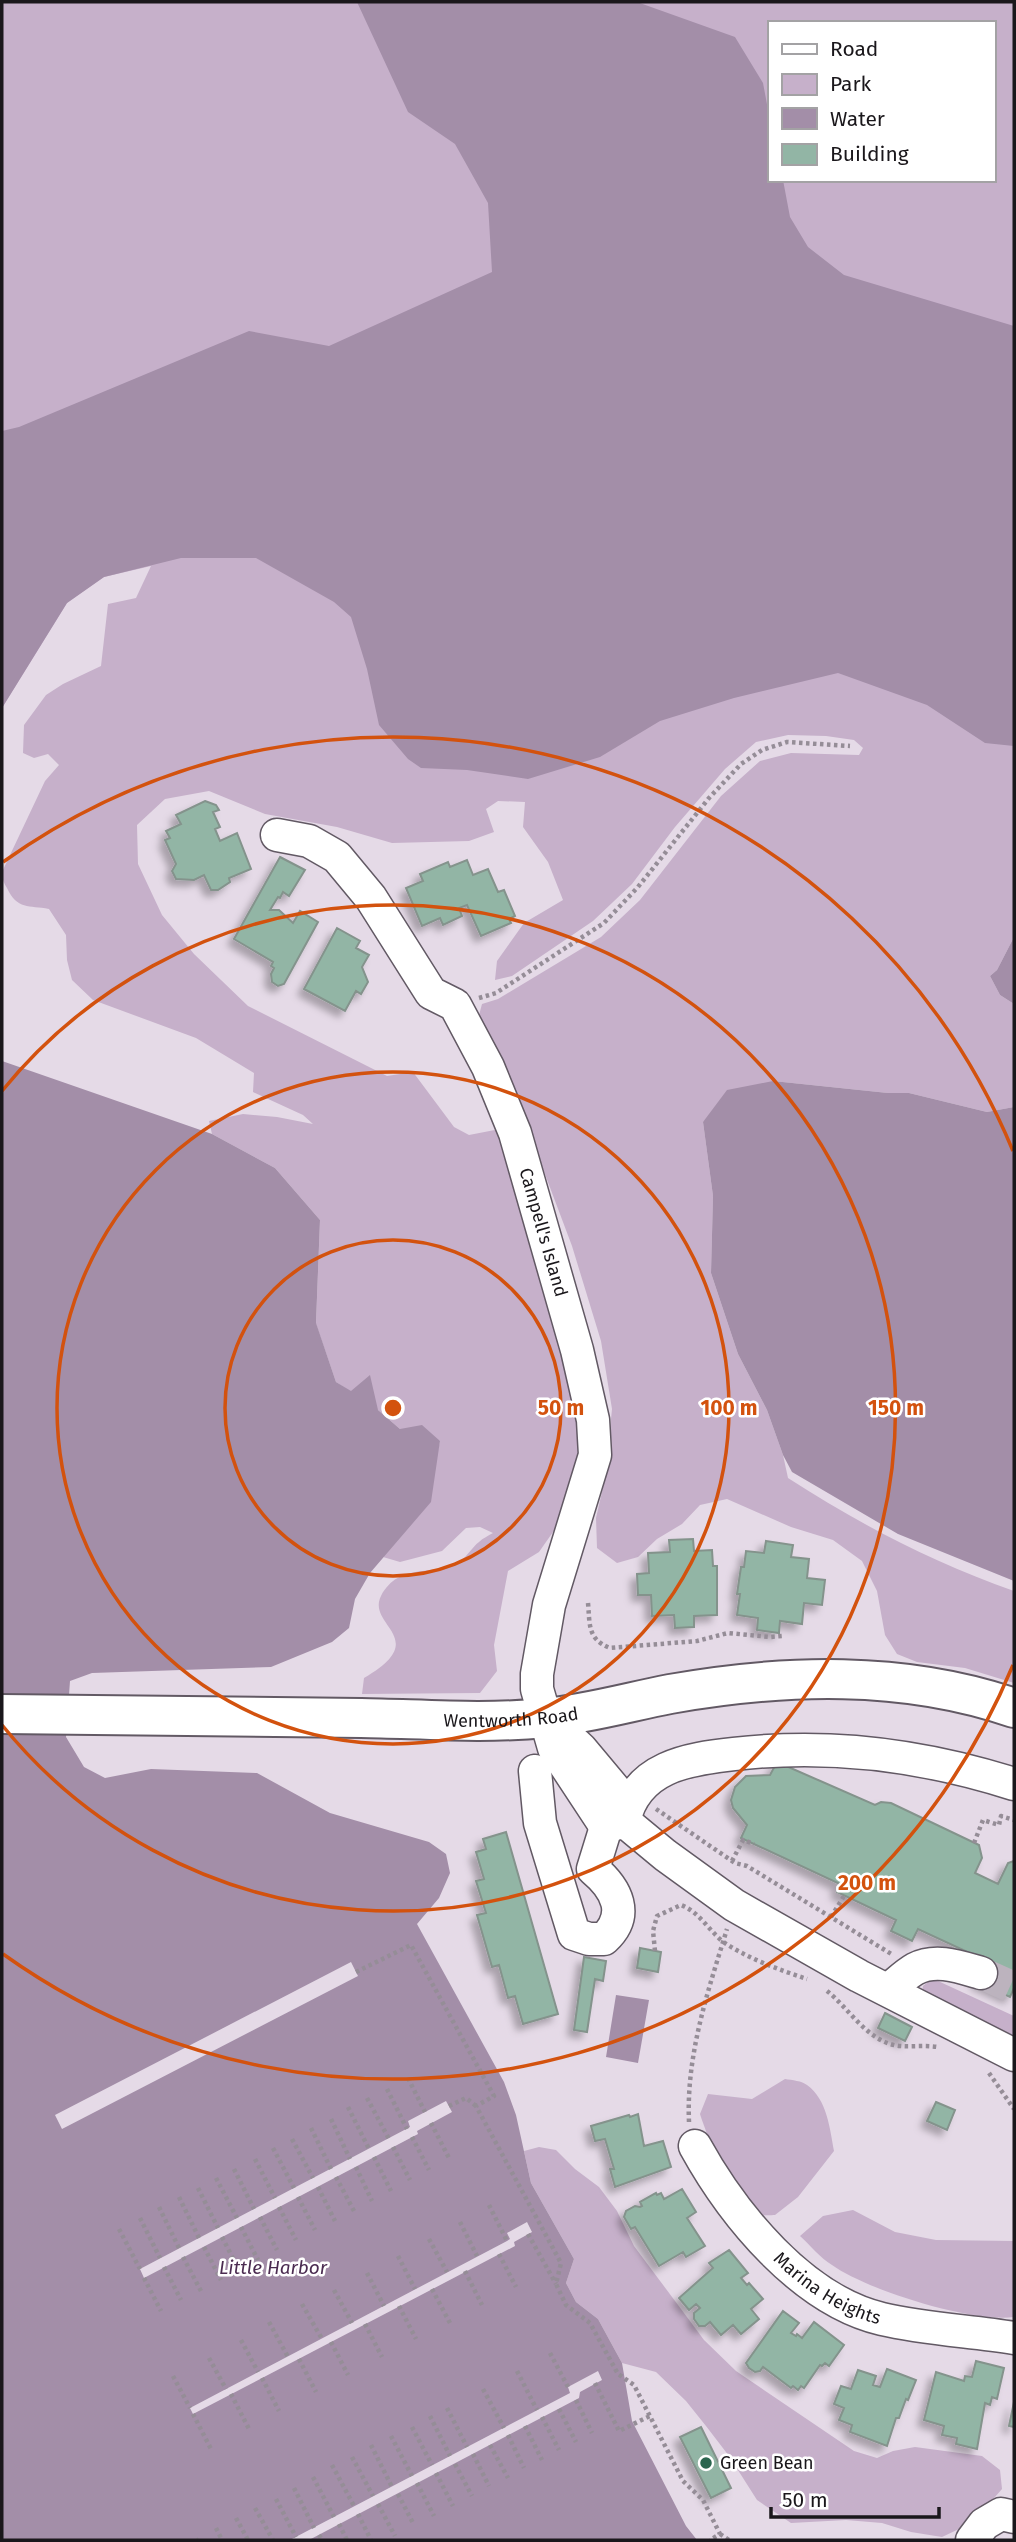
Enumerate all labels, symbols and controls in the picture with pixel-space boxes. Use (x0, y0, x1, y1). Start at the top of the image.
legend (768, 21, 995, 182)
text: Road (830, 36, 878, 62)
text: Park (830, 71, 872, 97)
text: Water (830, 106, 885, 132)
text: Building (830, 141, 909, 167)
street label: Campell's Island (515, 1165, 572, 1299)
text: 50 m (538, 1395, 584, 1421)
text: 100 m (700, 1395, 758, 1421)
text: 150 m (868, 1395, 924, 1421)
centre of rings (381, 1396, 405, 1420)
street label: Wentworth Road (443, 1703, 580, 1732)
text: 200 m (838, 1870, 896, 1896)
street label: Marina Heights (769, 2247, 883, 2329)
water label: Little Harbor (219, 2256, 328, 2279)
place label: Green Bean (720, 2452, 814, 2474)
marker: Green Bean (698, 2455, 714, 2471)
scale bar (771, 2476, 939, 2520)
text: 50 m (782, 2487, 828, 2513)

